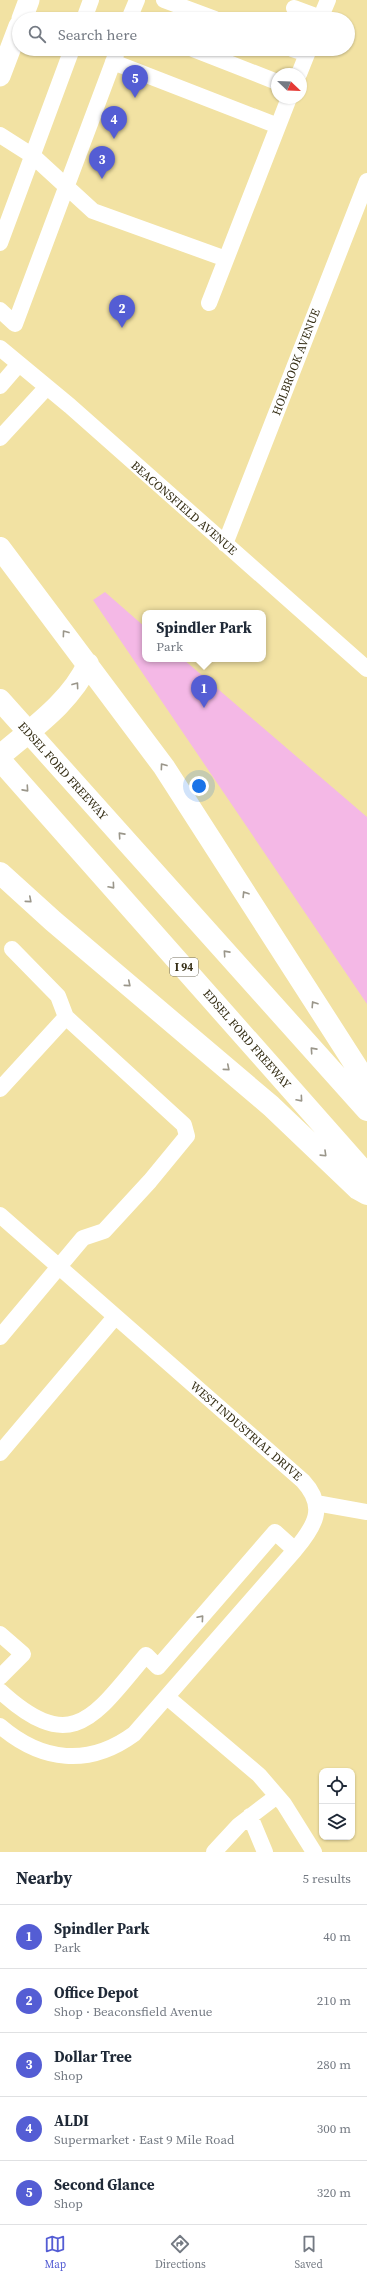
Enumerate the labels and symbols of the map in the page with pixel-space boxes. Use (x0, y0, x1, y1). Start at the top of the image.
pin: 5 (122, 65, 148, 98)
north arrow (271, 68, 307, 104)
pin: 4 (101, 106, 127, 139)
pin: 3 (89, 146, 115, 179)
pin: 2 (109, 295, 135, 328)
street label: HOLBROOK AVENUE (268, 306, 324, 418)
street label: BEACONSFIELD AVENUE (128, 457, 240, 559)
one-way arrow (63, 630, 70, 637)
pin: 1 (191, 675, 217, 708)
one-way arrow (72, 683, 79, 690)
street label: EDSEL FORD FREEWAY (15, 719, 112, 824)
one-way arrow (160, 763, 168, 770)
your location (189, 776, 209, 796)
one-way arrow (21, 784, 29, 792)
one-way arrow (118, 832, 126, 840)
one-way arrow (107, 882, 114, 889)
one-way arrow (242, 891, 250, 898)
one-way arrow (24, 895, 31, 902)
one-way arrow (224, 950, 231, 957)
road number: I 94 (170, 958, 198, 976)
one-way arrow (123, 979, 130, 986)
street label: EDSEL FORD FREEWAY (199, 986, 295, 1092)
one-way arrow (312, 1001, 319, 1008)
one-way arrow (311, 1047, 318, 1054)
one-way arrow (222, 1063, 230, 1070)
one-way arrow (295, 1094, 303, 1102)
one-way arrow (319, 1150, 327, 1157)
street label: WEST INDUSTRIAL DRIVE (187, 1378, 305, 1484)
one-way arrow (196, 1615, 203, 1622)

